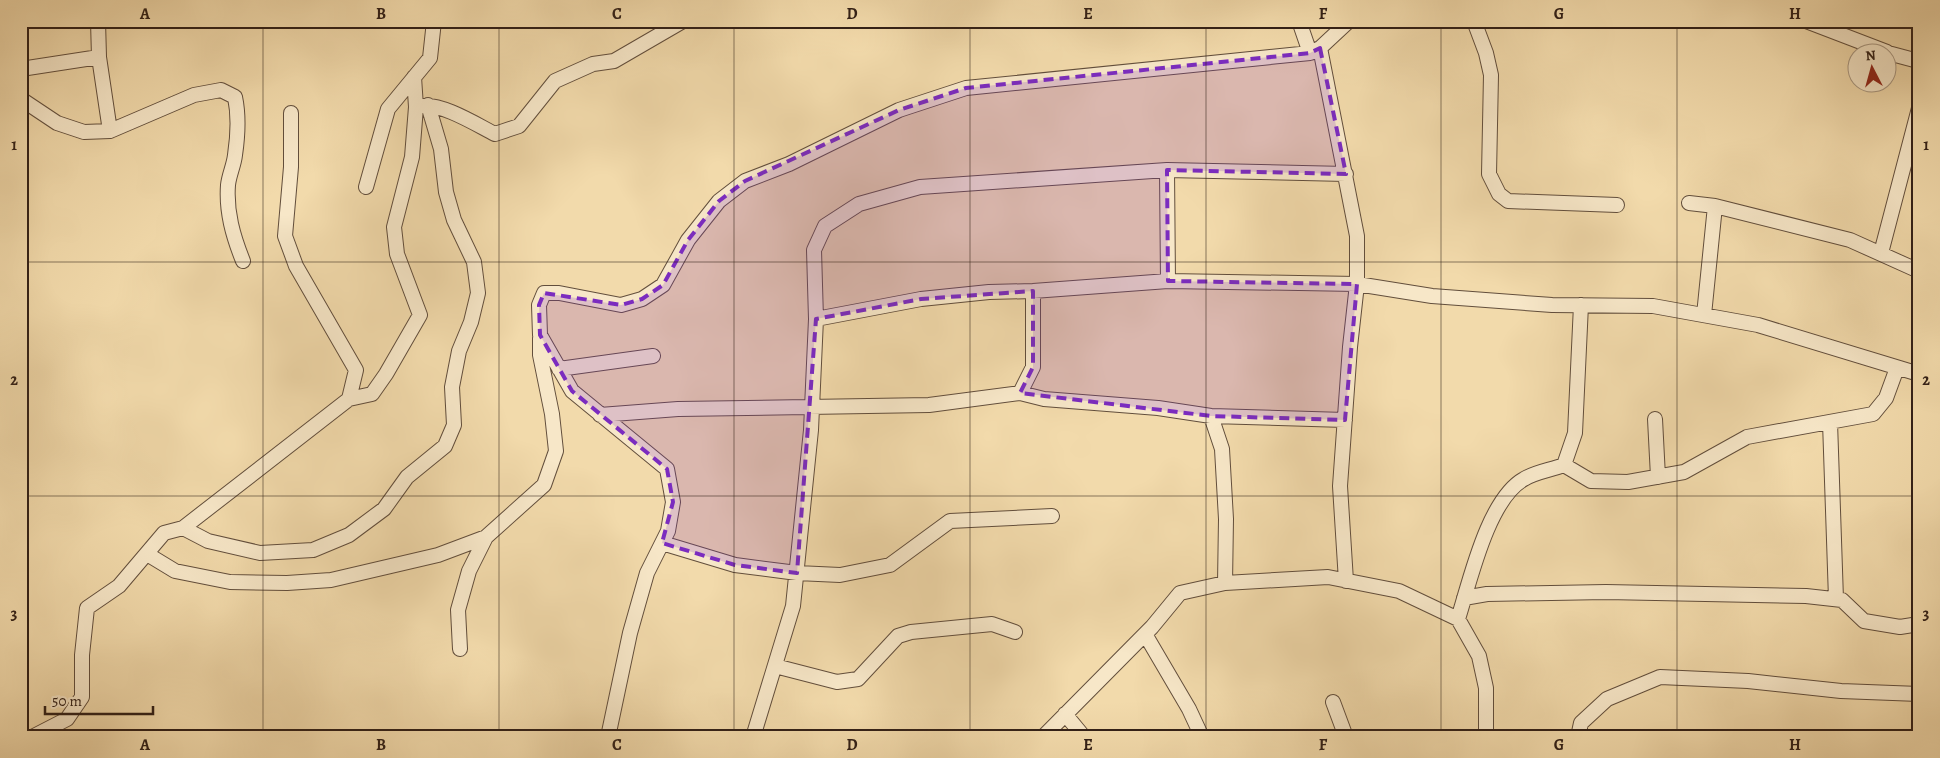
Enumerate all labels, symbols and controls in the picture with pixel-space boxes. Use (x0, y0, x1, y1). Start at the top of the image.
text: A (139, 3, 151, 25)
text: B (376, 3, 386, 25)
text: C (612, 3, 622, 25)
text: D (846, 3, 858, 25)
text: E (1083, 3, 1093, 25)
text: F (1319, 3, 1328, 25)
text: G (1554, 3, 1564, 25)
text: H (1789, 3, 1801, 25)
north arrow (1848, 42, 1898, 92)
text: N (1865, 46, 1877, 66)
text: 1 (11, 134, 17, 156)
text: 1 (1923, 134, 1929, 156)
text: 2 (10, 369, 18, 391)
text: 2 (1922, 369, 1930, 391)
text: 3 (11, 603, 18, 625)
text: 3 (1923, 603, 1930, 625)
scale bar (45, 683, 152, 715)
text: 50 m (52, 691, 82, 711)
text: A (139, 734, 151, 756)
text: B (376, 734, 386, 756)
text: C (612, 734, 622, 756)
text: D (846, 734, 858, 756)
text: E (1083, 734, 1093, 756)
text: F (1319, 734, 1328, 756)
text: G (1554, 734, 1564, 756)
text: H (1789, 734, 1801, 756)

